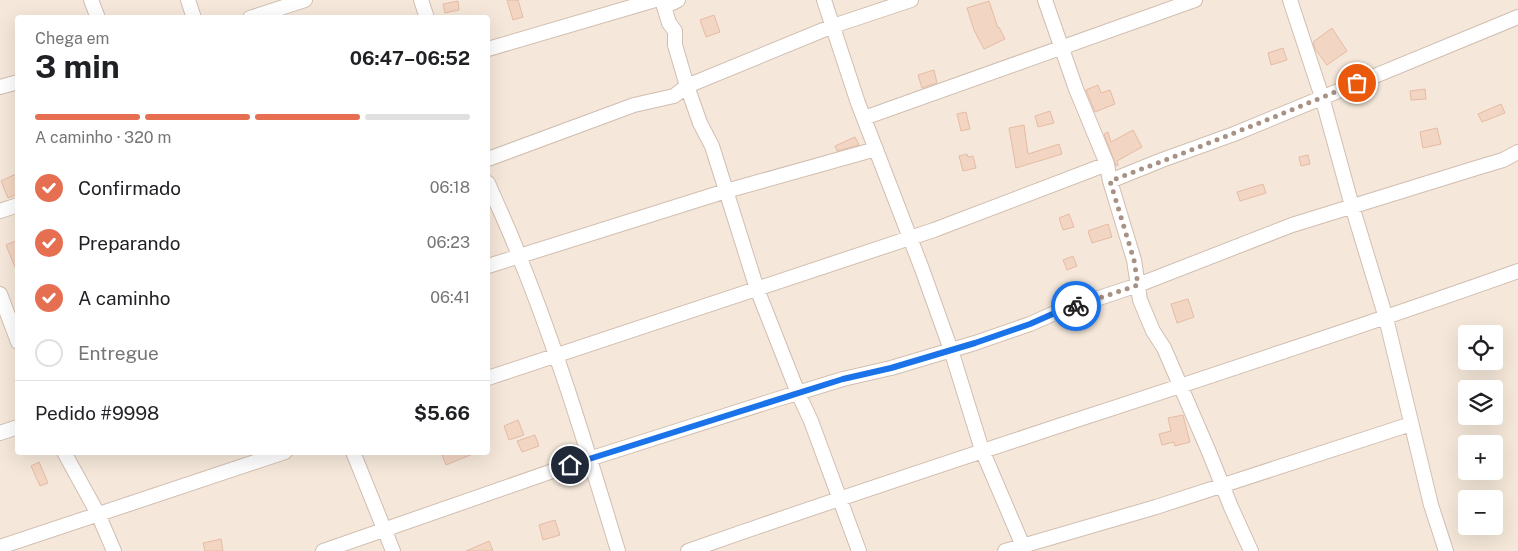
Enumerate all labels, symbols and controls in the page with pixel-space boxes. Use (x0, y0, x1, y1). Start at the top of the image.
text: Chega em (35, 29, 109, 48)
text: 06:47–06:52 (350, 47, 470, 69)
text: 3 min (35, 48, 120, 85)
pin (1336, 62, 1378, 104)
icon: bag (1343, 69, 1371, 97)
text: A caminho · 320 m (35, 128, 171, 147)
icon: check (35, 174, 63, 202)
text: Confirmado (78, 177, 181, 199)
text: 06:18 (430, 178, 470, 197)
icon: check (35, 229, 63, 257)
text: Preparando (78, 232, 180, 254)
text: 06:23 (427, 233, 470, 252)
courier (1051, 281, 1101, 331)
icon: check (35, 284, 63, 312)
text: A caminho (78, 287, 171, 309)
text: 06:41 (430, 288, 470, 307)
icon: bike (1062, 292, 1090, 320)
map controls (1458, 325, 1503, 535)
button: locate (1458, 325, 1503, 370)
text: Entregue (78, 342, 159, 364)
button: layers (1458, 380, 1503, 425)
text: Pedido #9998 (35, 402, 159, 424)
text: $5.66 (414, 402, 470, 424)
button: + (1458, 435, 1503, 480)
pin (549, 444, 591, 486)
icon: home (556, 451, 584, 479)
button: − (1458, 490, 1503, 535)

